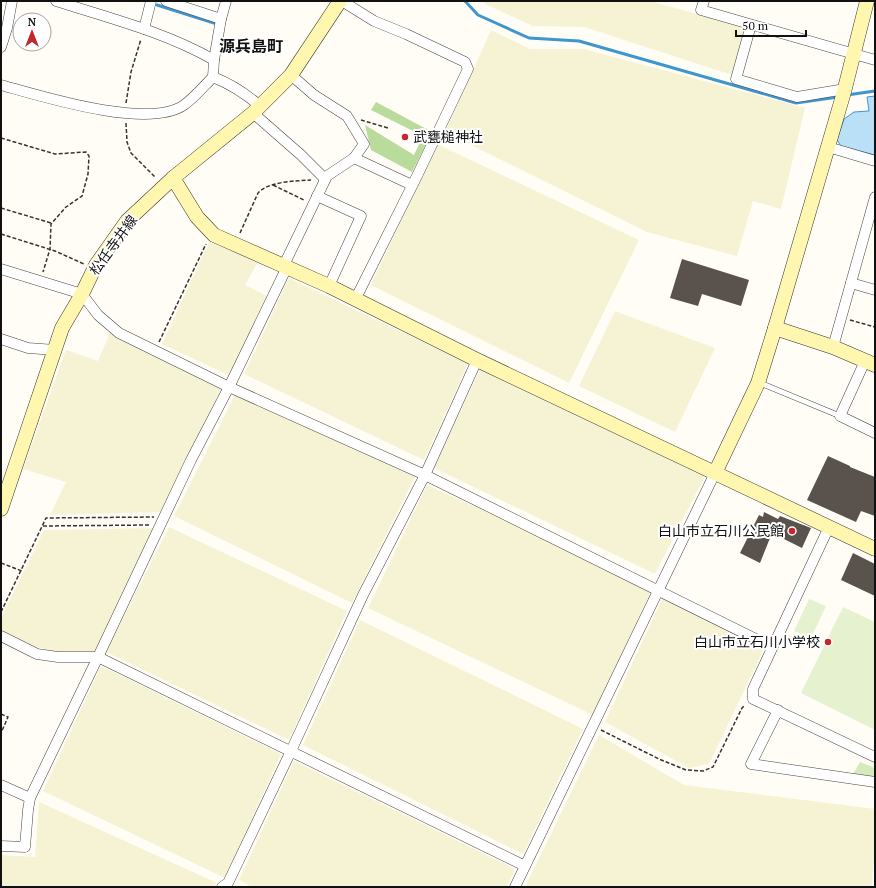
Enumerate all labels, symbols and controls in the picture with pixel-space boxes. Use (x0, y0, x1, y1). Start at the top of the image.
north arrow (12, 12, 52, 52)
scale bar (736, 12, 806, 38)
text: N (28, 15, 37, 29)
text: 50 m (742, 18, 769, 33)
district label: 源兵島町 (219, 35, 283, 57)
place label: 武甕槌神社 (413, 127, 483, 146)
marker: 武甕槌神社 (400, 132, 410, 142)
street label: 松任寺井線 (84, 211, 141, 279)
place label: 白山市立石川公民館 (658, 521, 784, 540)
marker: 白山市立石川公民館 (787, 526, 797, 536)
place label: 白山市立石川小学校 (694, 632, 820, 651)
marker: 白山市立石川小学校 (823, 637, 833, 647)

